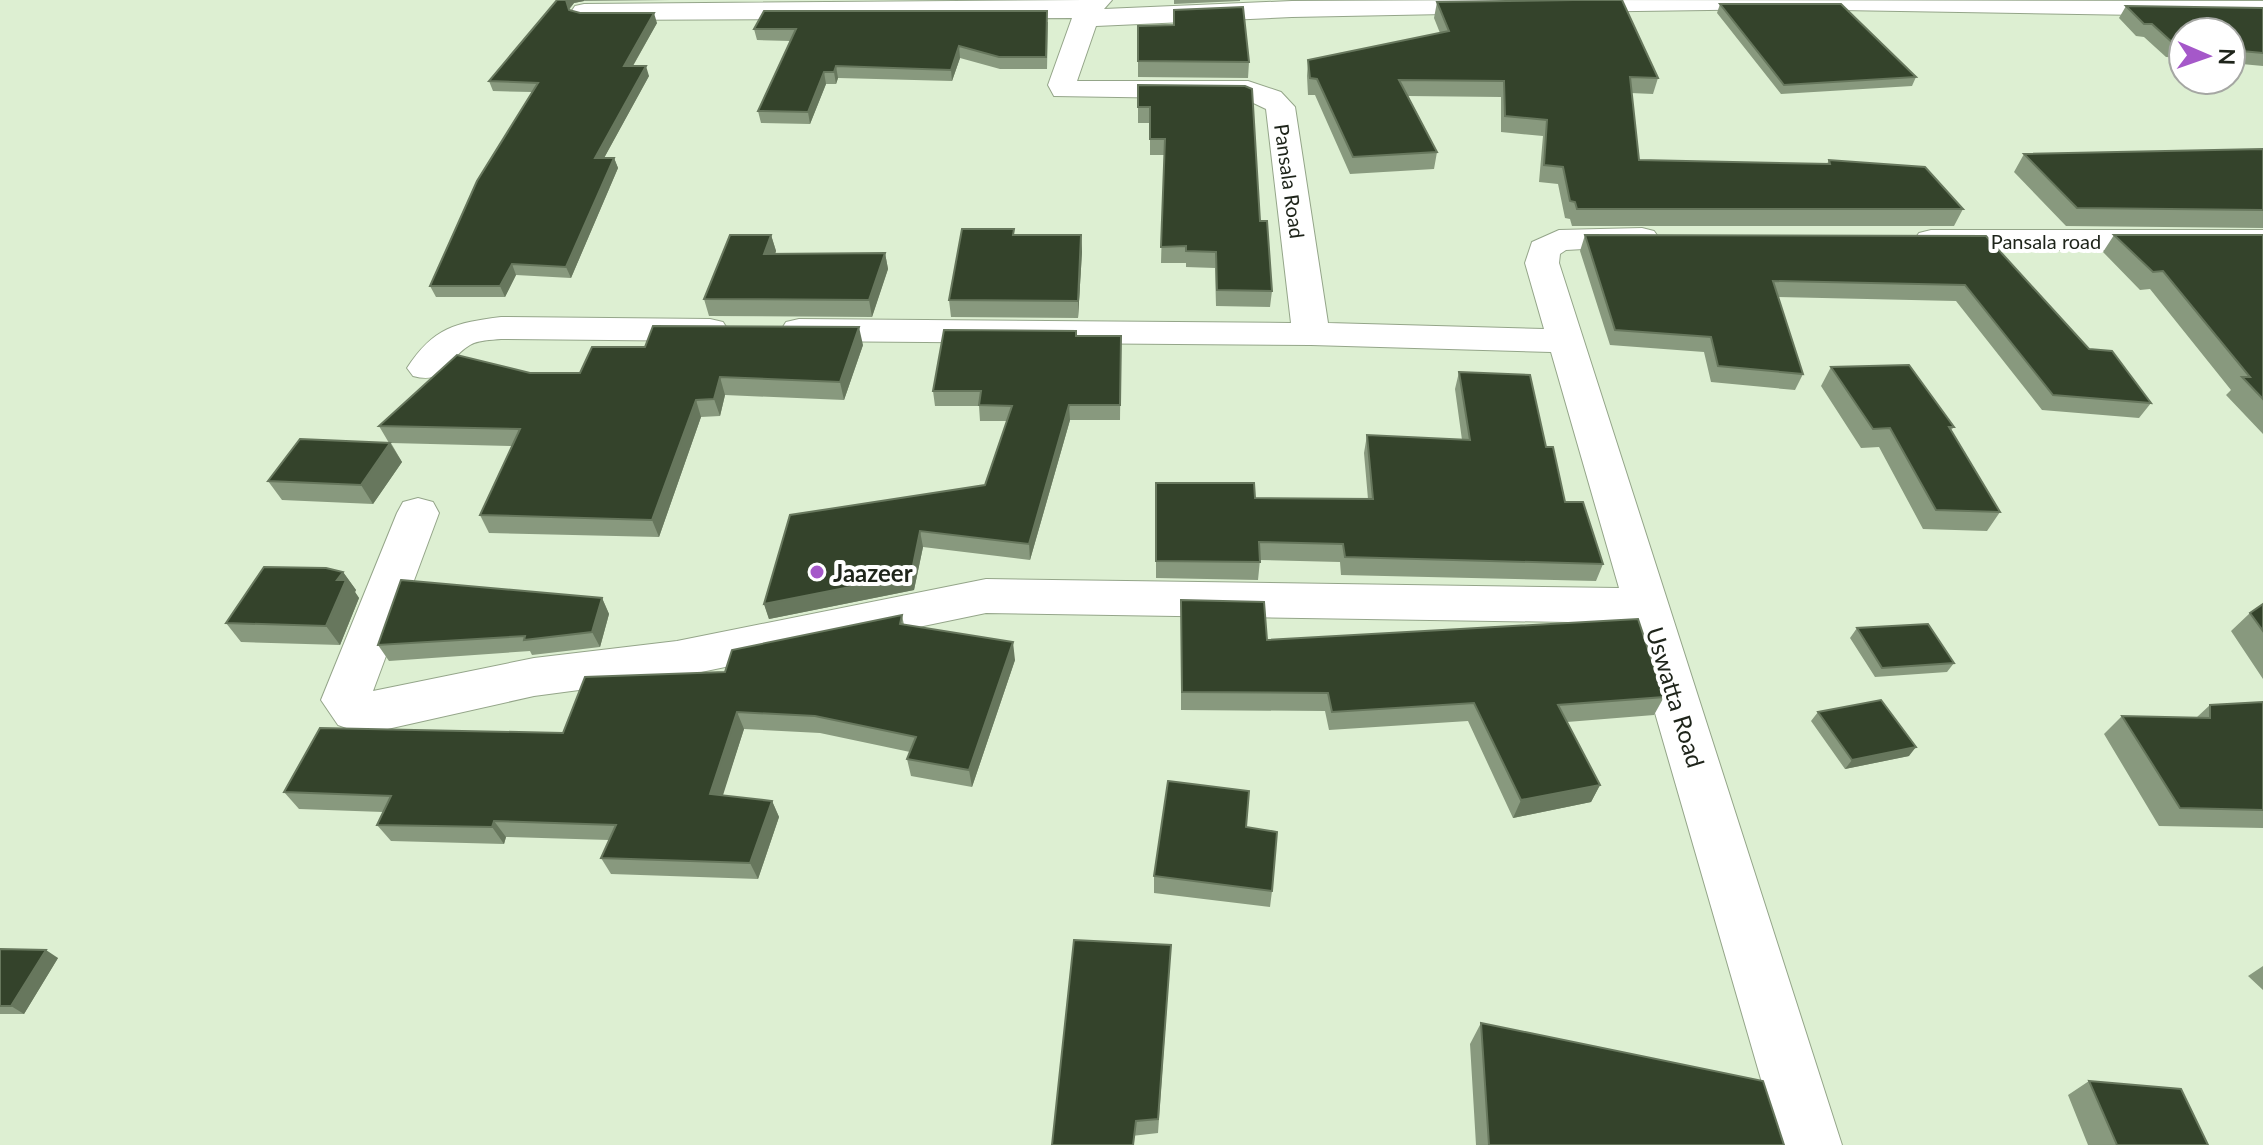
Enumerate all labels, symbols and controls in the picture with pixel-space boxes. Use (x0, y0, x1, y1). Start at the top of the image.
north arrow (2167, 16, 2247, 96)
text: N (2214, 48, 2241, 66)
street label: Pansala Road (1270, 122, 1310, 240)
street label: Pansala road (1991, 229, 2101, 253)
place label: Jaazeer (833, 558, 913, 587)
marker: Jaazeer (808, 563, 826, 581)
street label: Uswatta Road (1641, 623, 1711, 771)

